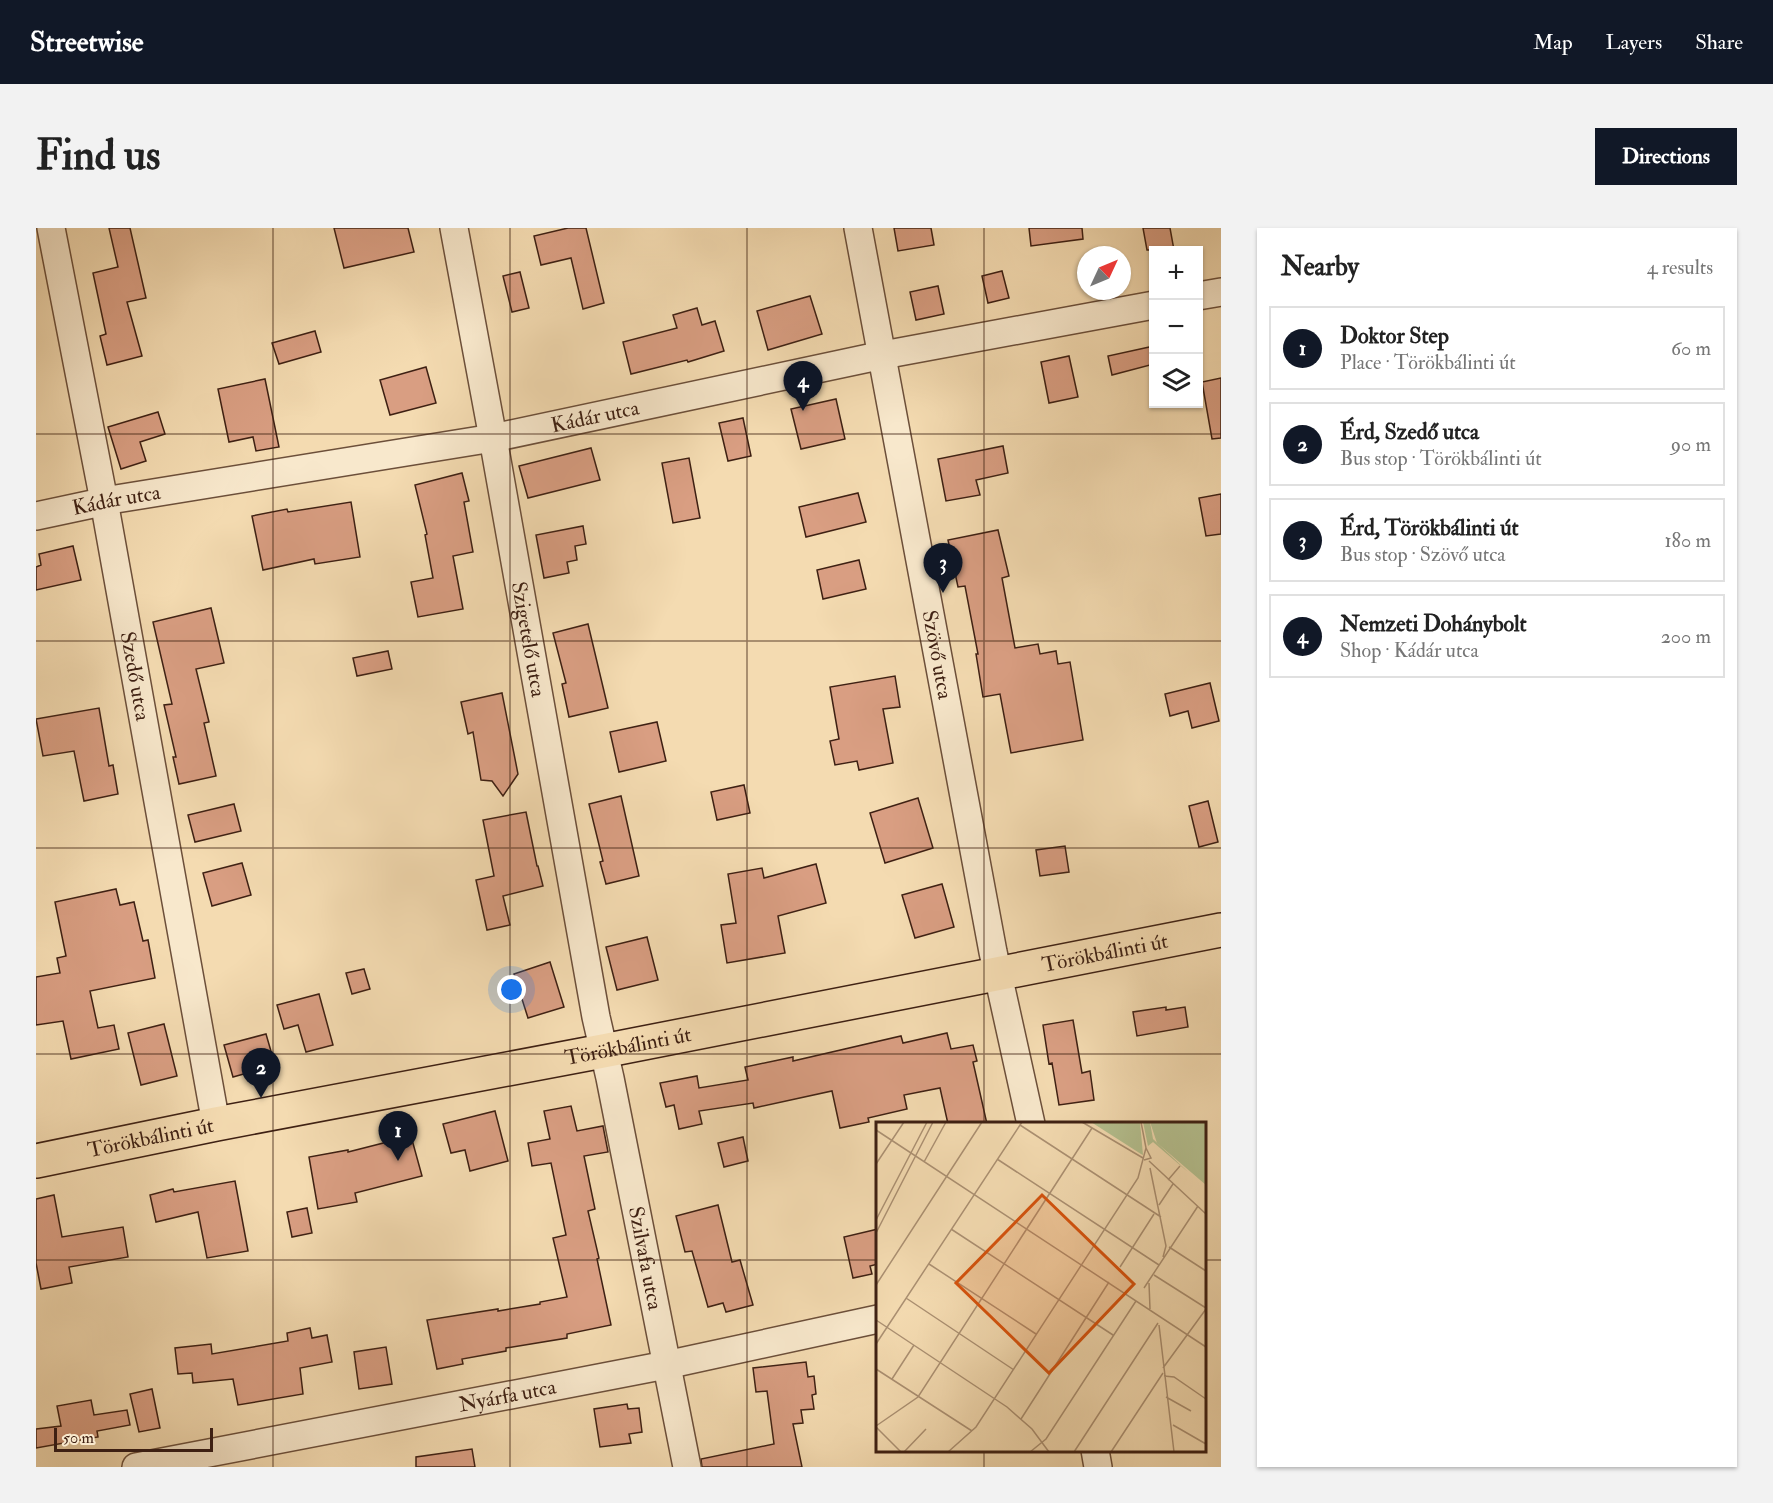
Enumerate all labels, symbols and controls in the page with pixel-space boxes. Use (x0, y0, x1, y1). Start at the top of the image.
text: Streetwise (30, 25, 144, 60)
text: Map (1533, 29, 1573, 56)
text: Layers (1606, 29, 1662, 56)
text: Share (1695, 29, 1743, 56)
button: Directions (1595, 128, 1737, 185)
text: Find us (36, 130, 160, 182)
north arrow (1077, 246, 1131, 300)
map controls (1149, 246, 1203, 408)
button: + (1149, 246, 1203, 300)
text: Nearby (1281, 251, 1359, 283)
text: 4 results (1647, 255, 1713, 280)
button: − (1149, 300, 1203, 354)
text: Doktor Step (1340, 322, 1449, 350)
text: 1 (1299, 336, 1306, 361)
text: 60 m (1671, 336, 1711, 361)
text: Place · Törökbálinti út (1340, 350, 1516, 375)
button: layers (1149, 354, 1203, 408)
pin: 4 (784, 362, 822, 411)
street label: Kádár utca (549, 394, 642, 439)
text: Érd, Szedő utca (1340, 418, 1479, 446)
text: 2 (1297, 432, 1308, 457)
text: 90 m (1671, 432, 1711, 457)
text: Bus stop · Törökbálinti út (1340, 446, 1542, 471)
street label: Kádár utca (70, 479, 163, 522)
text: Érd, Törökbálinti út (1340, 514, 1519, 542)
text: 3 (1299, 528, 1306, 553)
text: 180 m (1664, 528, 1711, 553)
text: Bus stop · Szövő utca (1340, 542, 1505, 567)
pin: 3 (924, 544, 962, 593)
street label: Szigetelő utca (505, 580, 552, 699)
street label: Szövő utca (916, 608, 959, 702)
text: Nemzeti Dohánybolt (1340, 610, 1527, 638)
text: 4 (1297, 624, 1308, 649)
text: 200 m (1661, 624, 1711, 649)
street label: Szedő utca (114, 629, 156, 723)
text: Shop · Kádár utca (1340, 638, 1479, 663)
street label: Törökbálinti út (1040, 928, 1171, 979)
your location (497, 975, 526, 1004)
street label: Törökbálinti út (563, 1021, 694, 1072)
pin: 2 (242, 1048, 280, 1098)
street label: Törökbálinti út (85, 1112, 216, 1164)
pin: 1 (378, 1112, 418, 1161)
inset map (876, 1122, 1206, 1452)
street label: Szilvafa utca (622, 1204, 669, 1313)
street label: Nyárfa utca (456, 1373, 559, 1419)
scale bar (54, 1425, 213, 1452)
text: 50 m (63, 1428, 94, 1448)

